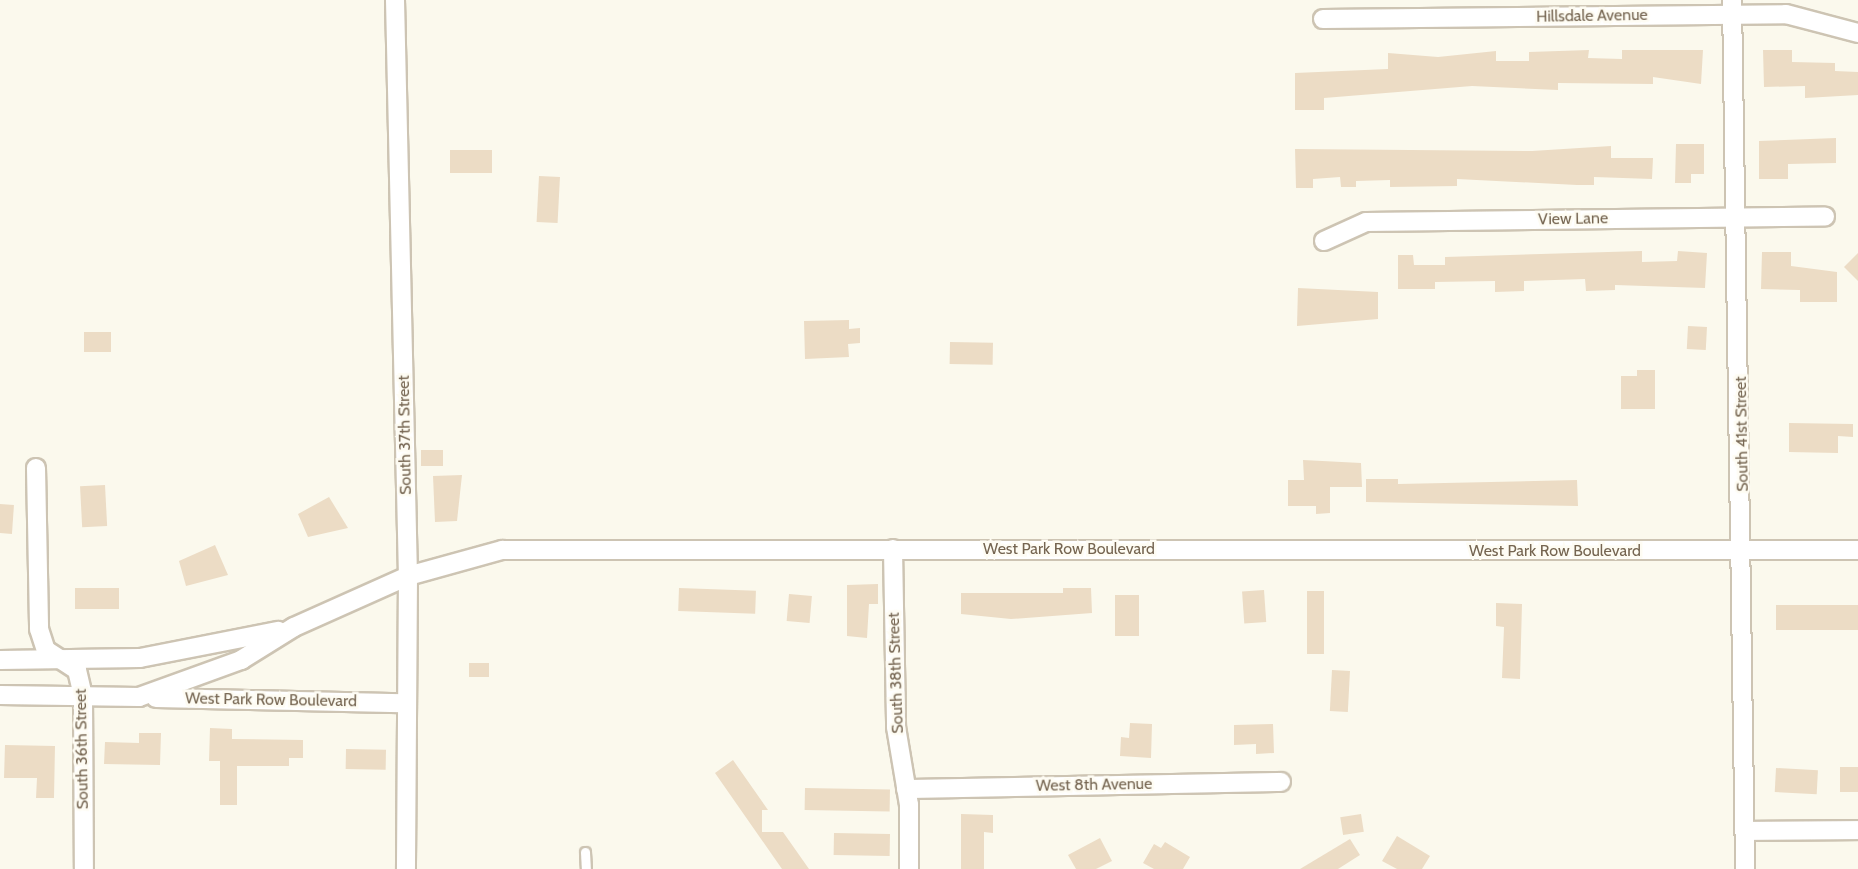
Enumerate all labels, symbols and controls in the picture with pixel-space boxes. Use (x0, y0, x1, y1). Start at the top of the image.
street label: Hillsdale Avenue (1536, 5, 1648, 27)
street label: View Lane (1538, 209, 1608, 229)
street label: South 37th Street (394, 375, 416, 495)
street label: South 41st Street (1731, 376, 1753, 492)
street label: West Park Row Boulevard (983, 539, 1155, 559)
street label: West Park Row Boulevard (1469, 541, 1641, 561)
street label: South 38th Street (884, 612, 908, 734)
street label: South 36th Street (71, 688, 93, 810)
street label: West Park Row Boulevard (185, 689, 357, 711)
street label: West 8th Avenue (1036, 774, 1152, 796)

